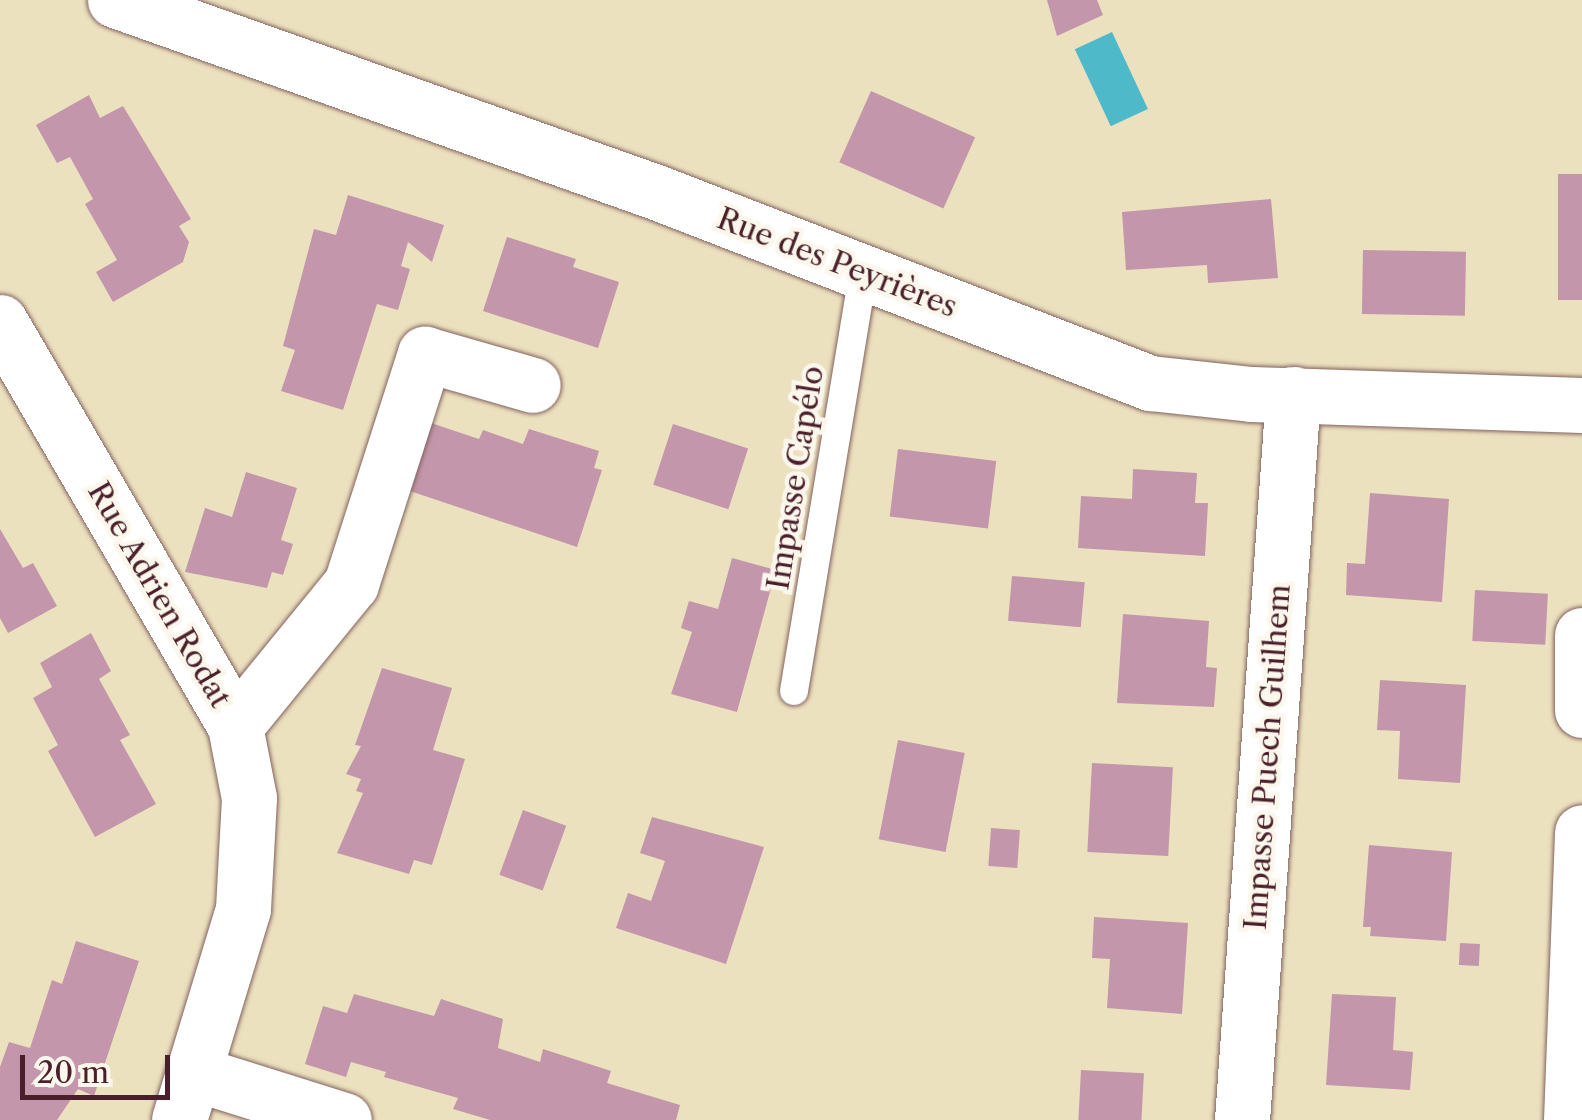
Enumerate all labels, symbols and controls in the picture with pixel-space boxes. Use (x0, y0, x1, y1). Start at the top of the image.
street label: Rue des Peyrières (712, 201, 962, 325)
street label: Impasse Capélo (761, 364, 831, 592)
street label: Rue Adrien Rodat (80, 475, 238, 715)
street label: Impasse Puech Guilhem (1238, 583, 1298, 931)
scale bar (25, 1035, 175, 1097)
text: 20 m (37, 1054, 109, 1091)

